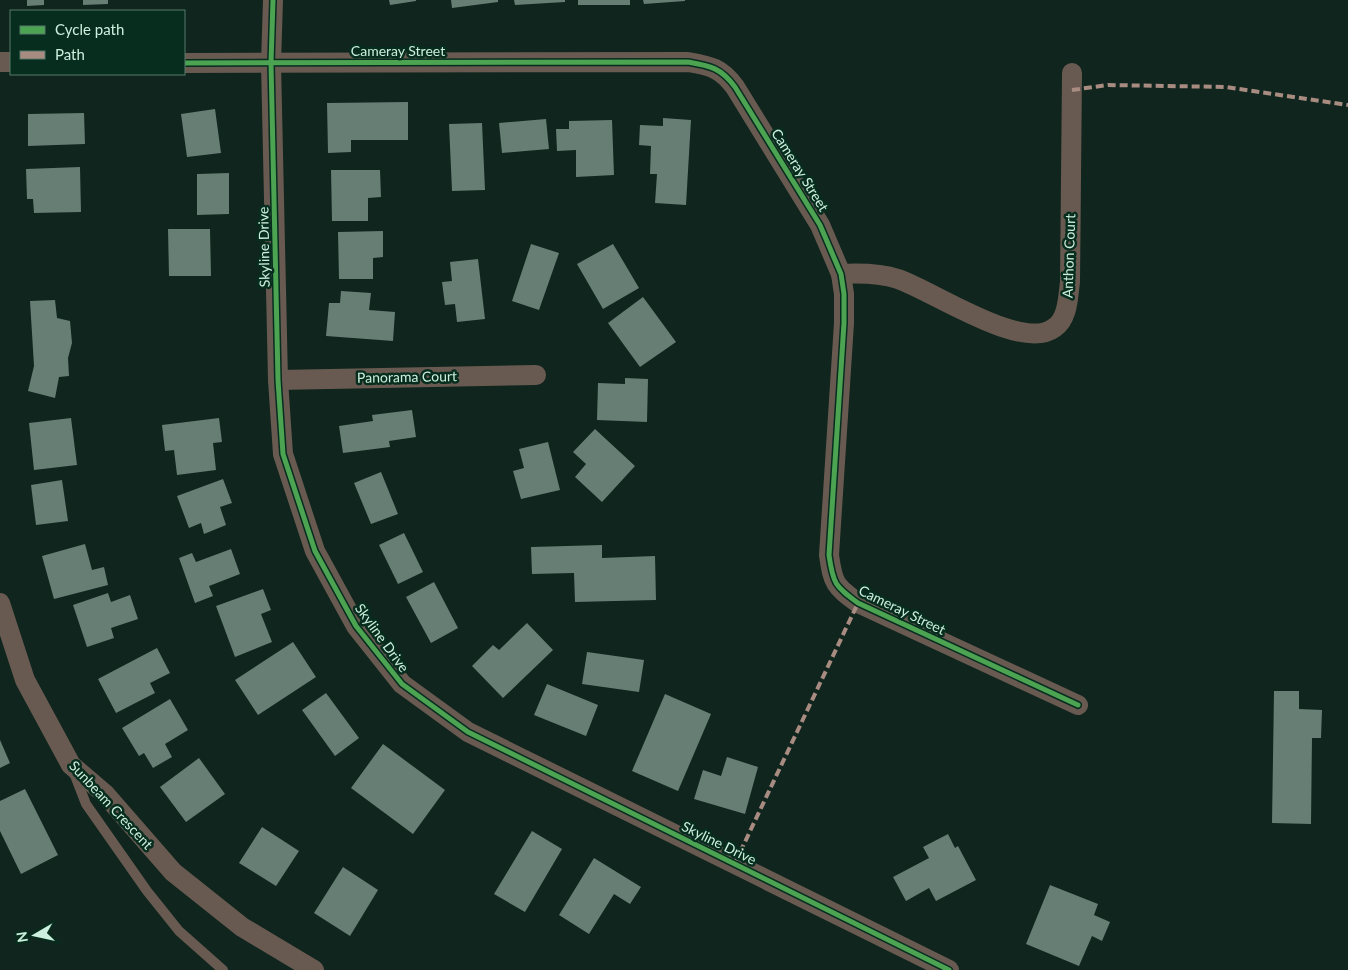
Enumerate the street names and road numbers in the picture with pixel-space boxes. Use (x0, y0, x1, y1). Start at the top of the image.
street label: Cameray Street (351, 42, 445, 59)
street label: Cameray Street (768, 125, 833, 214)
street label: Skyline Drive (254, 207, 273, 287)
street label: Anthon Court (1059, 214, 1078, 298)
street label: Panorama Court (357, 367, 457, 386)
street label: Cameray Street (856, 581, 948, 638)
street label: Skyline Drive (352, 600, 413, 675)
street label: Sunbeam Crescent (66, 757, 157, 852)
street label: Skyline Drive (679, 817, 759, 868)

